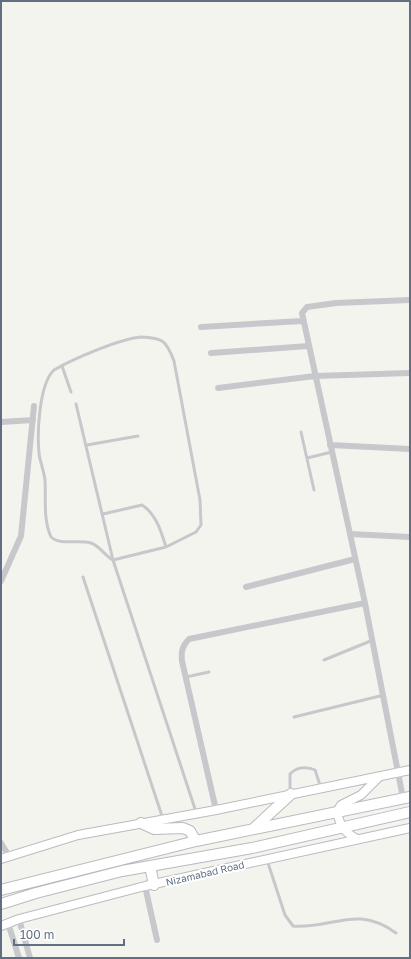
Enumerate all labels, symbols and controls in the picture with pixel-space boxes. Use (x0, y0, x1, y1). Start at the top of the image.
street label: Nizamabad Road (164, 858, 246, 888)
scale bar (14, 921, 124, 947)
text: 100 m (20, 927, 54, 942)

